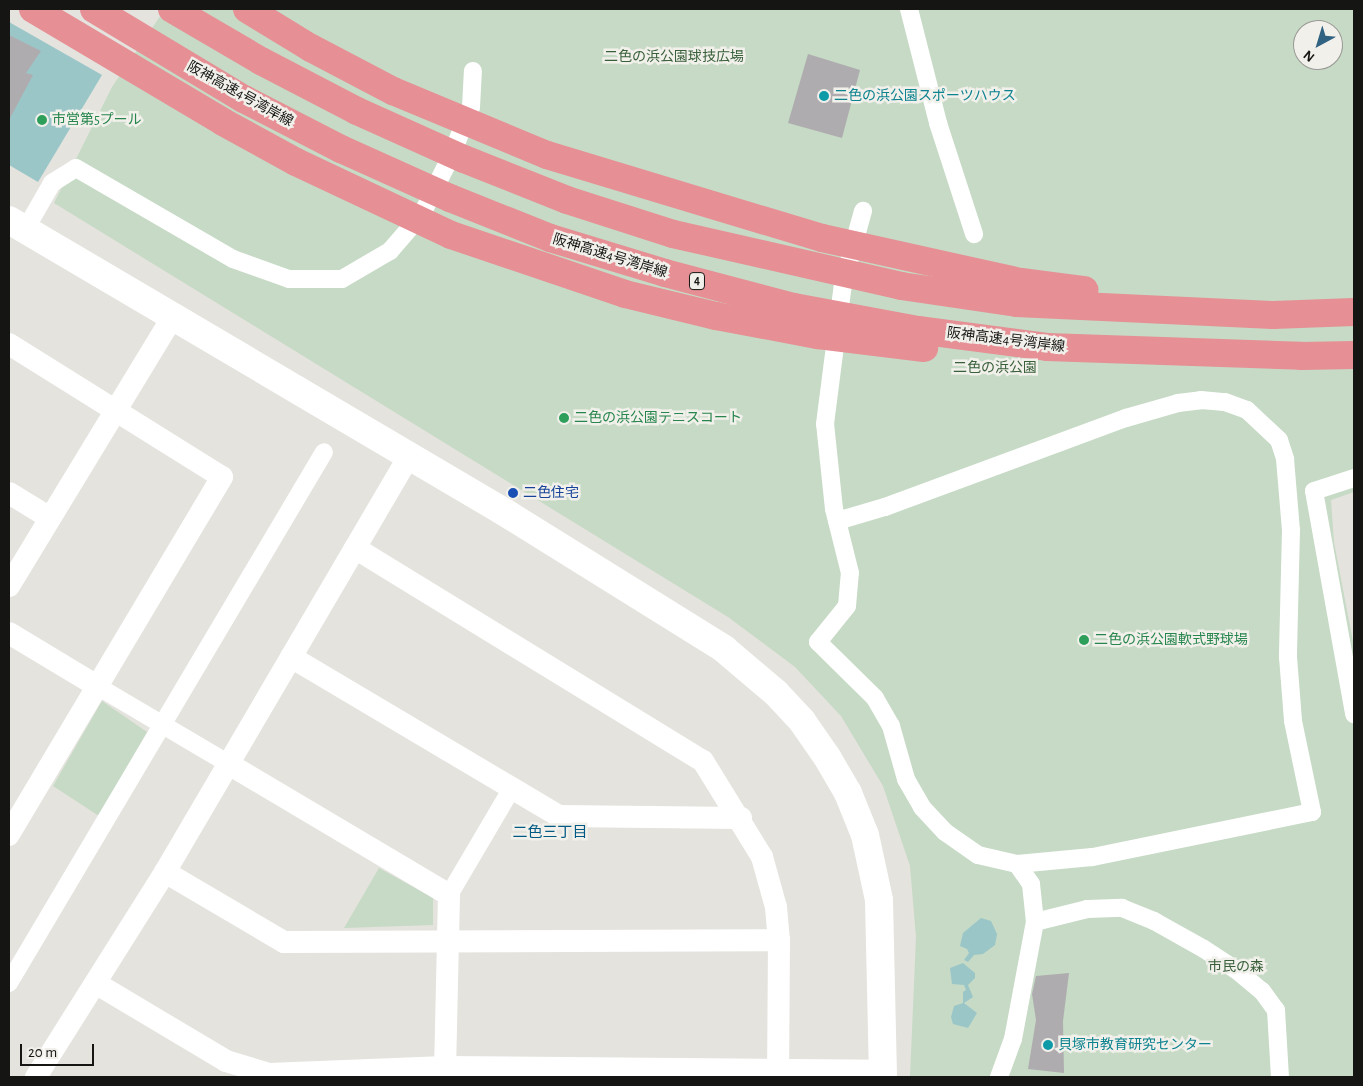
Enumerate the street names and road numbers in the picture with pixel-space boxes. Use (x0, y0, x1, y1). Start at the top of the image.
street label: 阪神高速4号湾岸線 (184, 58, 296, 130)
street label: 阪神高速4号湾岸線 (551, 231, 669, 281)
road number: 4 (688, 272, 706, 290)
street label: 阪神高速4号湾岸線 (946, 324, 1066, 356)

